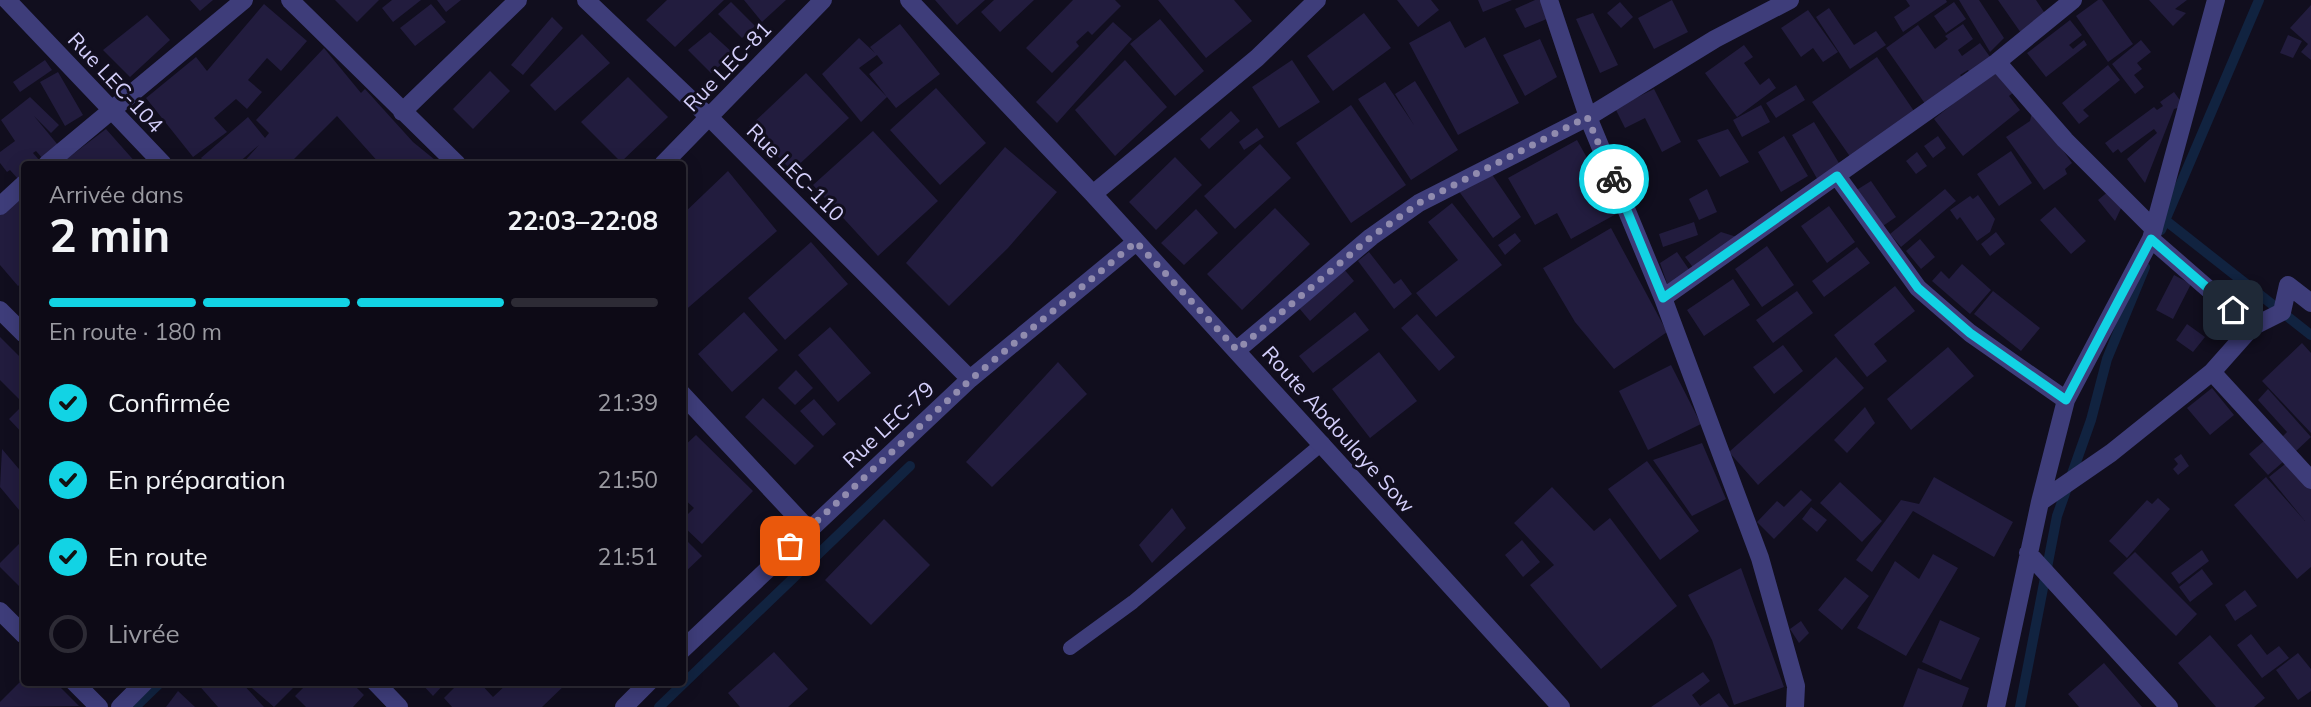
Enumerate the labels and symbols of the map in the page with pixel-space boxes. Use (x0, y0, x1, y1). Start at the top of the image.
street label: Rue LEC-81 (678, 16, 776, 116)
street label: Rue LEC-104 (63, 26, 169, 138)
street label: Rue LEC-110 (742, 118, 850, 226)
courier (1579, 144, 1649, 214)
pin (2203, 280, 2263, 340)
street label: Route Abdoulaye Sow (1257, 340, 1421, 518)
street label: Rue LEC-79 (837, 375, 939, 473)
pin (760, 516, 820, 576)

